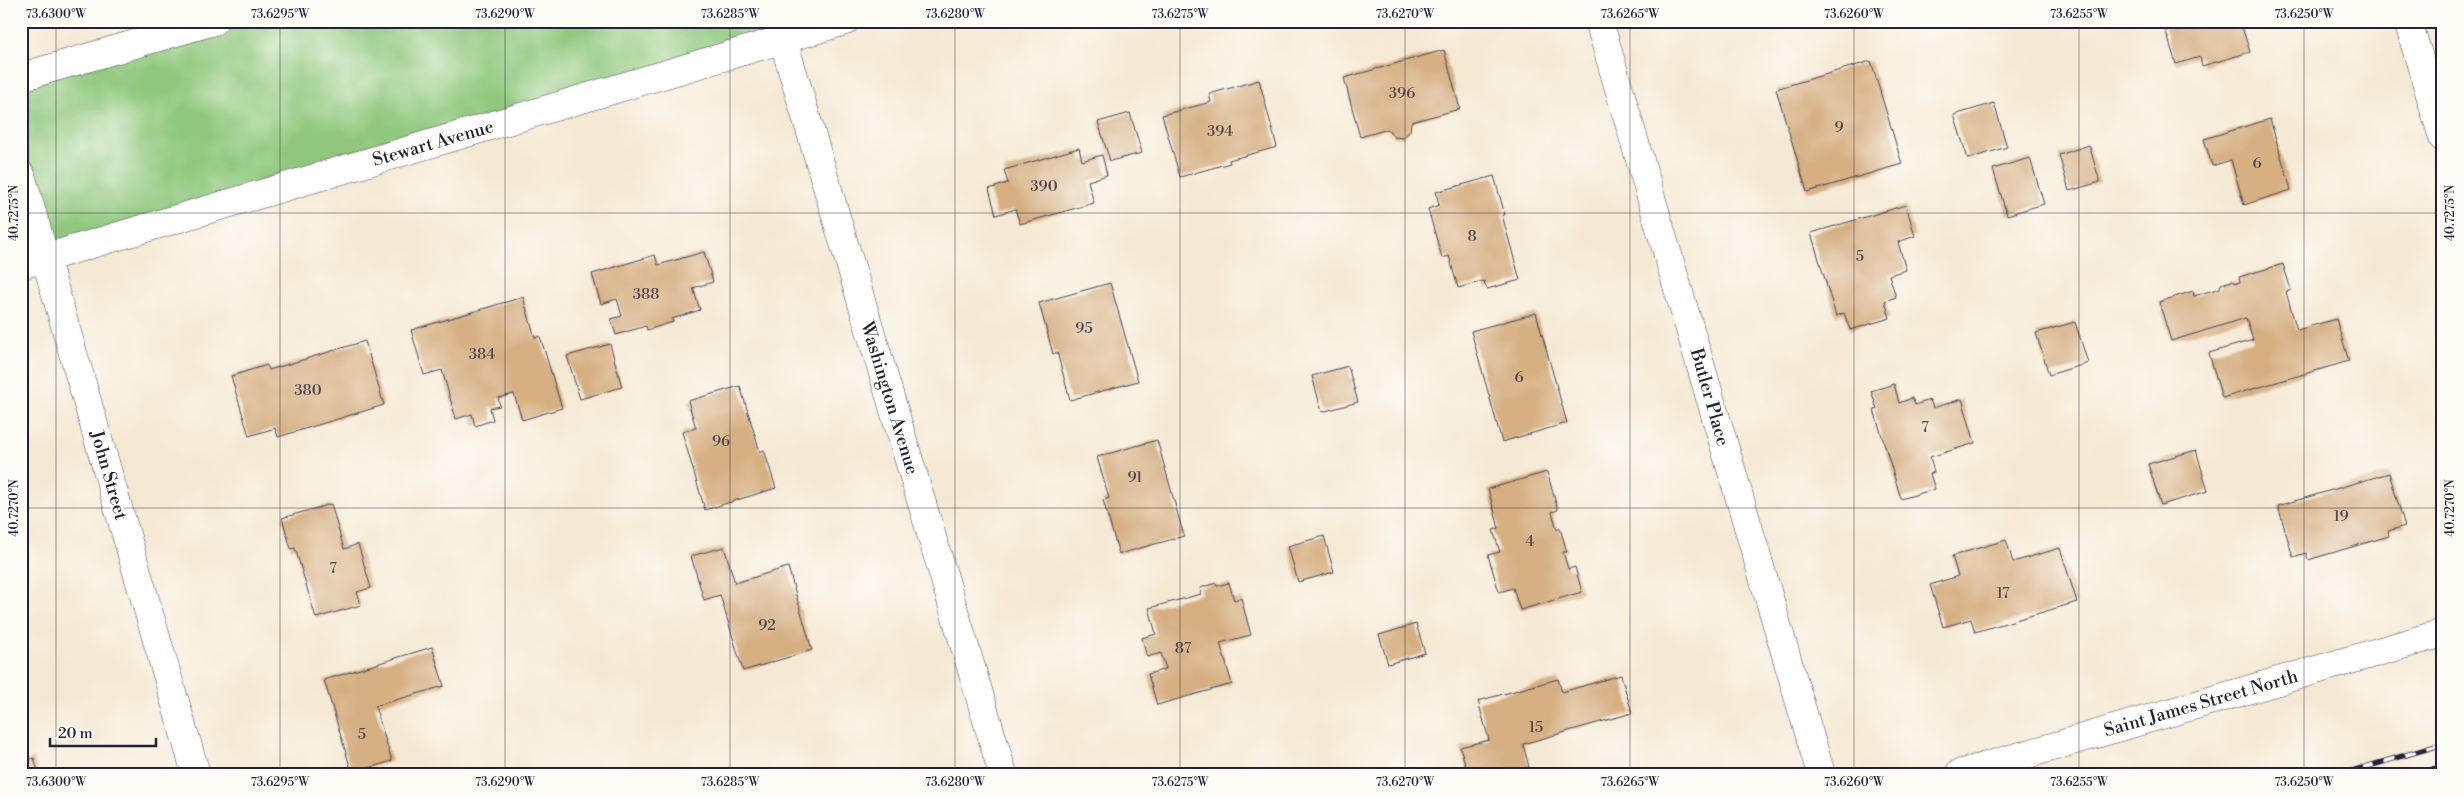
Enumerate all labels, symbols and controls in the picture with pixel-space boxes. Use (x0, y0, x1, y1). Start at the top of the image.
text: 73.6300°W (26, 7, 87, 22)
text: 73.6295°W (251, 7, 310, 22)
text: 73.6290°W (475, 7, 536, 22)
text: 73.6285°W (701, 7, 760, 22)
text: 73.6280°W (925, 7, 986, 22)
text: 73.6275°W (1151, 7, 1210, 22)
text: 73.6270°W (1376, 7, 1435, 22)
text: 73.6265°W (1601, 7, 1660, 22)
text: 73.6260°W (1824, 7, 1885, 22)
text: 73.6255°W (2050, 7, 2109, 22)
text: 73.6250°W (2274, 7, 2335, 22)
house number: 396 (1389, 84, 1415, 103)
street label: Stewart Avenue (370, 115, 496, 172)
house number: 9 (1834, 118, 1844, 137)
house number: 394 (1207, 122, 1233, 141)
house number: 6 (2252, 154, 2262, 173)
house number: 390 (1030, 177, 1058, 196)
text: 40.7275°N (7, 185, 22, 241)
text: 40.7275°N (2443, 185, 2458, 241)
house number: 8 (1467, 227, 1477, 246)
house number: 5 (1856, 247, 1864, 266)
house number: 388 (633, 285, 659, 304)
street label: Washington Avenue (855, 318, 924, 477)
house number: 95 (1075, 319, 1093, 338)
house number: 384 (469, 345, 495, 364)
street label: Butler Place (1684, 345, 1734, 449)
house number: 6 (1514, 368, 1524, 387)
house number: 380 (294, 381, 322, 400)
house number: 7 (1921, 418, 1929, 437)
street label: John Street (85, 427, 132, 523)
house number: 96 (712, 432, 730, 451)
house number: 91 (1127, 468, 1143, 487)
text: 40.7270°N (7, 479, 22, 537)
text: 40.7270°N (2443, 479, 2458, 537)
house number: 19 (2333, 507, 2349, 526)
house number: 4 (1526, 532, 1535, 551)
house number: 7 (329, 559, 337, 578)
house number: 17 (1996, 584, 2010, 603)
house number: 92 (758, 616, 776, 635)
house number: 87 (1175, 639, 1192, 658)
street label: Saint James Street North (2101, 665, 2301, 742)
scale bar (50, 715, 156, 747)
house number: 15 (1529, 718, 1543, 737)
text: 20 m (58, 724, 93, 743)
house number: 5 (358, 725, 366, 744)
text: 73.6300°W (26, 775, 87, 790)
text: 73.6295°W (251, 775, 310, 790)
text: 73.6290°W (475, 775, 536, 790)
text: 73.6285°W (701, 775, 760, 790)
text: 73.6280°W (925, 775, 986, 790)
text: 73.6275°W (1151, 775, 1210, 790)
text: 73.6270°W (1376, 775, 1435, 790)
text: 73.6265°W (1601, 775, 1660, 790)
text: 73.6260°W (1824, 775, 1885, 790)
text: 73.6255°W (2050, 775, 2109, 790)
text: 73.6250°W (2274, 775, 2335, 790)

